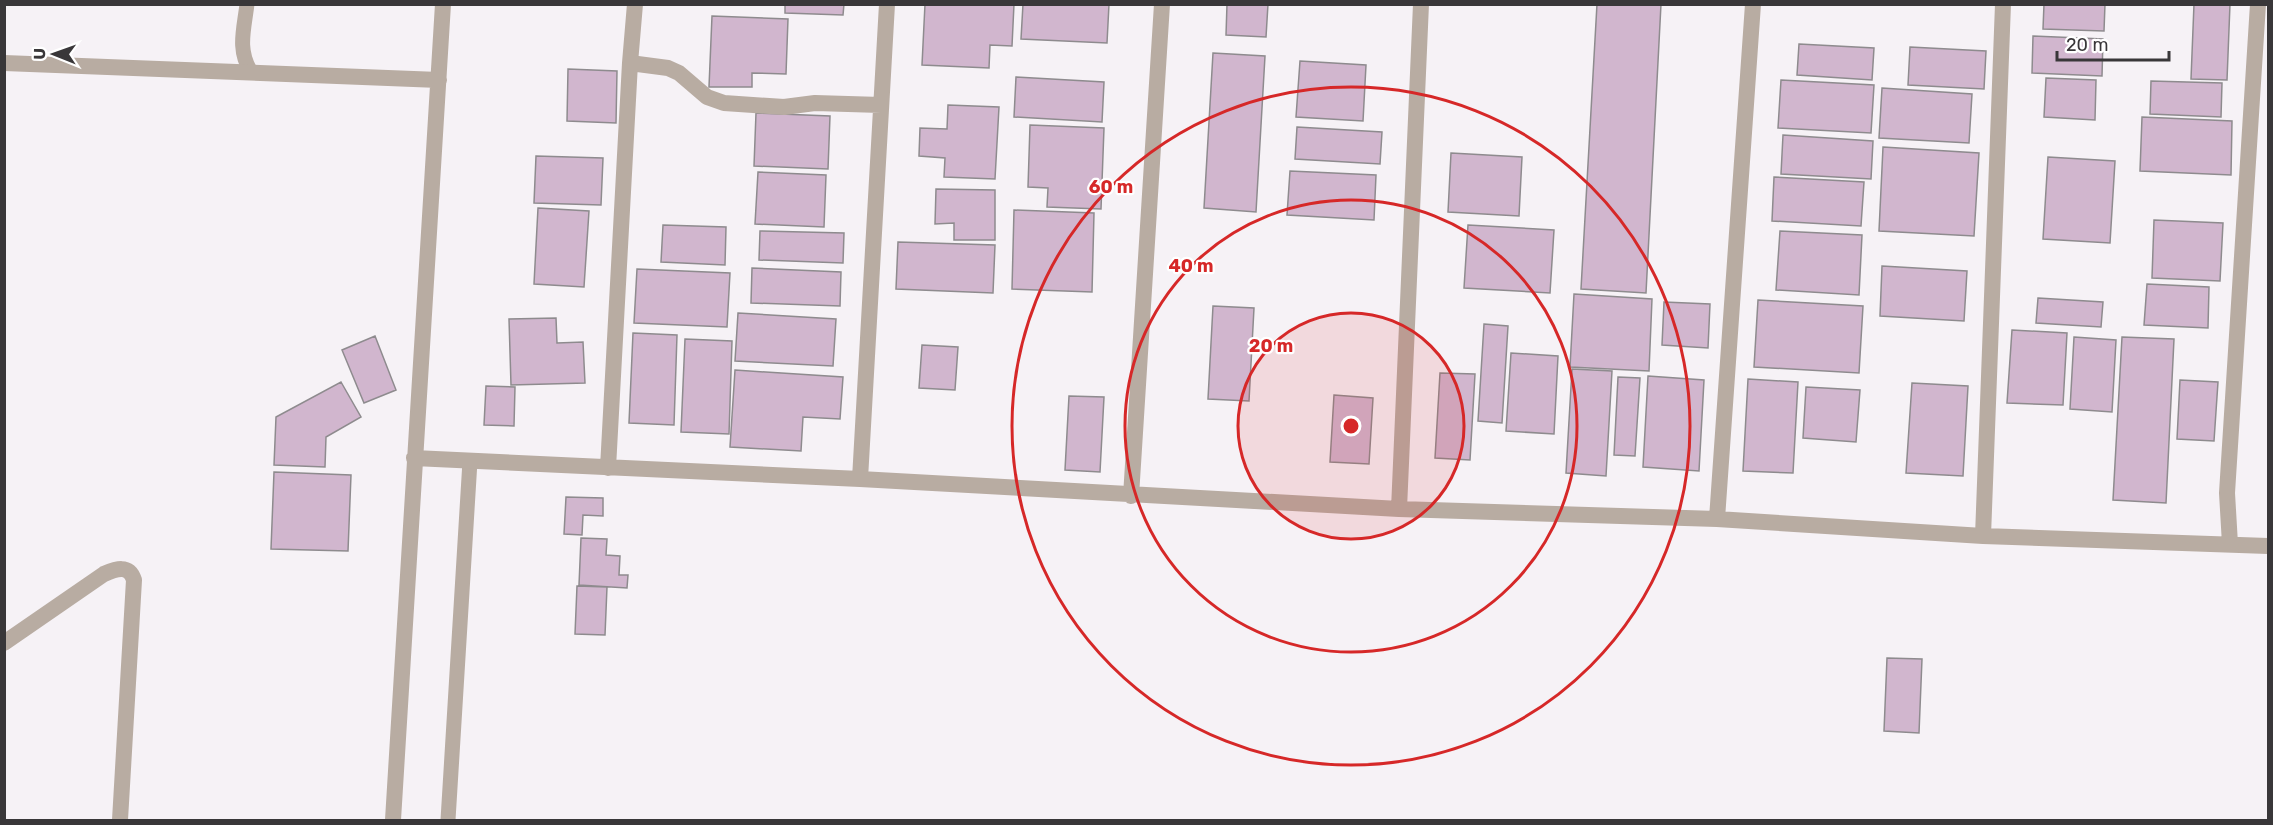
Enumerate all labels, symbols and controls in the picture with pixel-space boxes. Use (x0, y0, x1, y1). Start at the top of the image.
north arrow (24, 24, 84, 84)
scale bar (2057, 24, 2170, 62)
text: 20 m (2066, 34, 2108, 56)
text: U (30, 48, 49, 60)
text: 60 m (1089, 176, 1133, 198)
text: 40 m (1169, 255, 1213, 277)
text: 20 m (1249, 335, 1293, 357)
centre of rings (1341, 416, 1361, 436)

